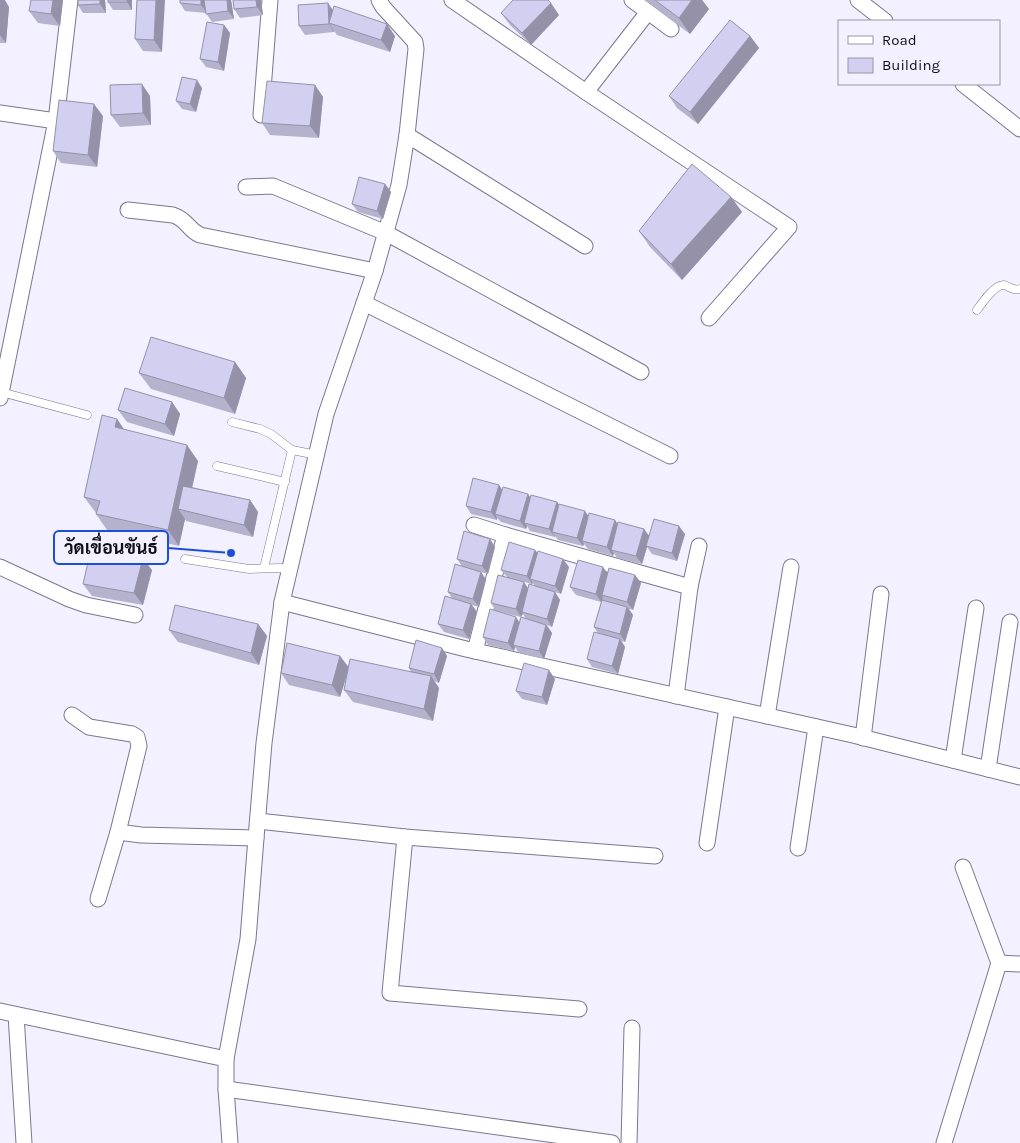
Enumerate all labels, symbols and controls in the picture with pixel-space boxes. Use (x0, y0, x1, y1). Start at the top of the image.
legend (838, 20, 1000, 85)
text: Road (882, 31, 917, 49)
text: Building (882, 56, 940, 74)
callout: วัดเขื่อนขันธ์ (54, 531, 168, 564)
text: วัดเขื่อนขันธ์ (64, 532, 159, 559)

